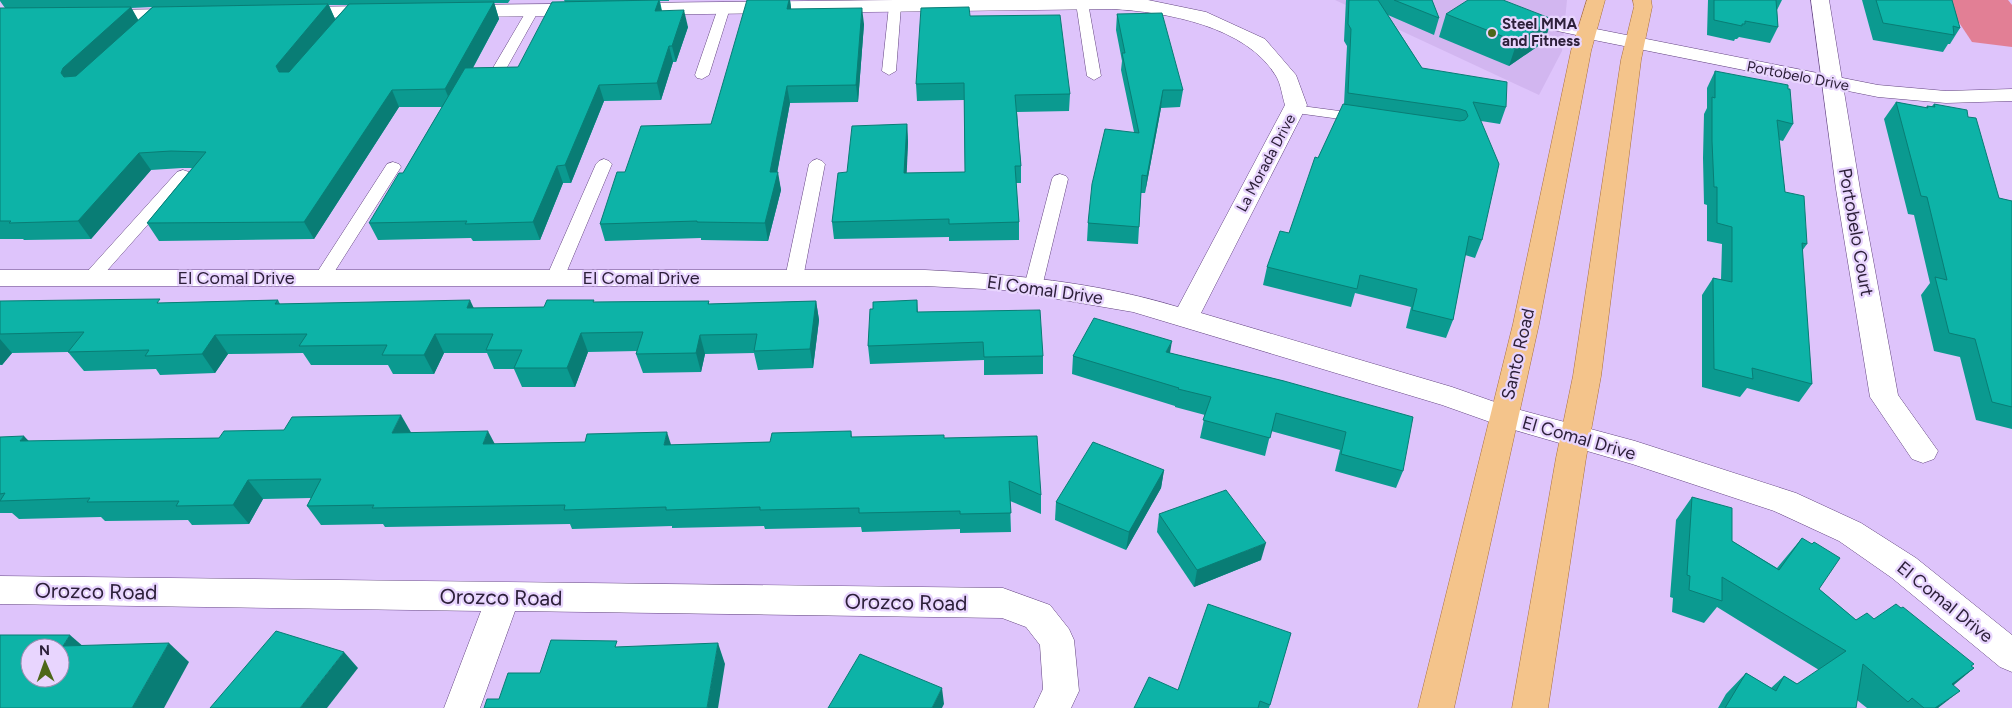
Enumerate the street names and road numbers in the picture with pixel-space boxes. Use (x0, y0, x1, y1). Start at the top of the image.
street label: Portobelo Drive (1745, 57, 1851, 95)
street label: La Morada Drive (1233, 111, 1299, 215)
street label: Portobelo Court (1834, 166, 1878, 298)
street label: El Comal Drive (177, 267, 295, 289)
street label: El Comal Drive (582, 267, 700, 289)
street label: El Comal Drive (986, 271, 1105, 309)
street label: Santo Road (1497, 306, 1539, 402)
street label: El Comal Drive (1520, 411, 1638, 465)
street label: El Comal Drive (1893, 557, 1998, 647)
street label: Orozco Road (34, 577, 158, 605)
street label: Orozco Road (439, 583, 563, 611)
street label: Orozco Road (844, 588, 968, 616)

